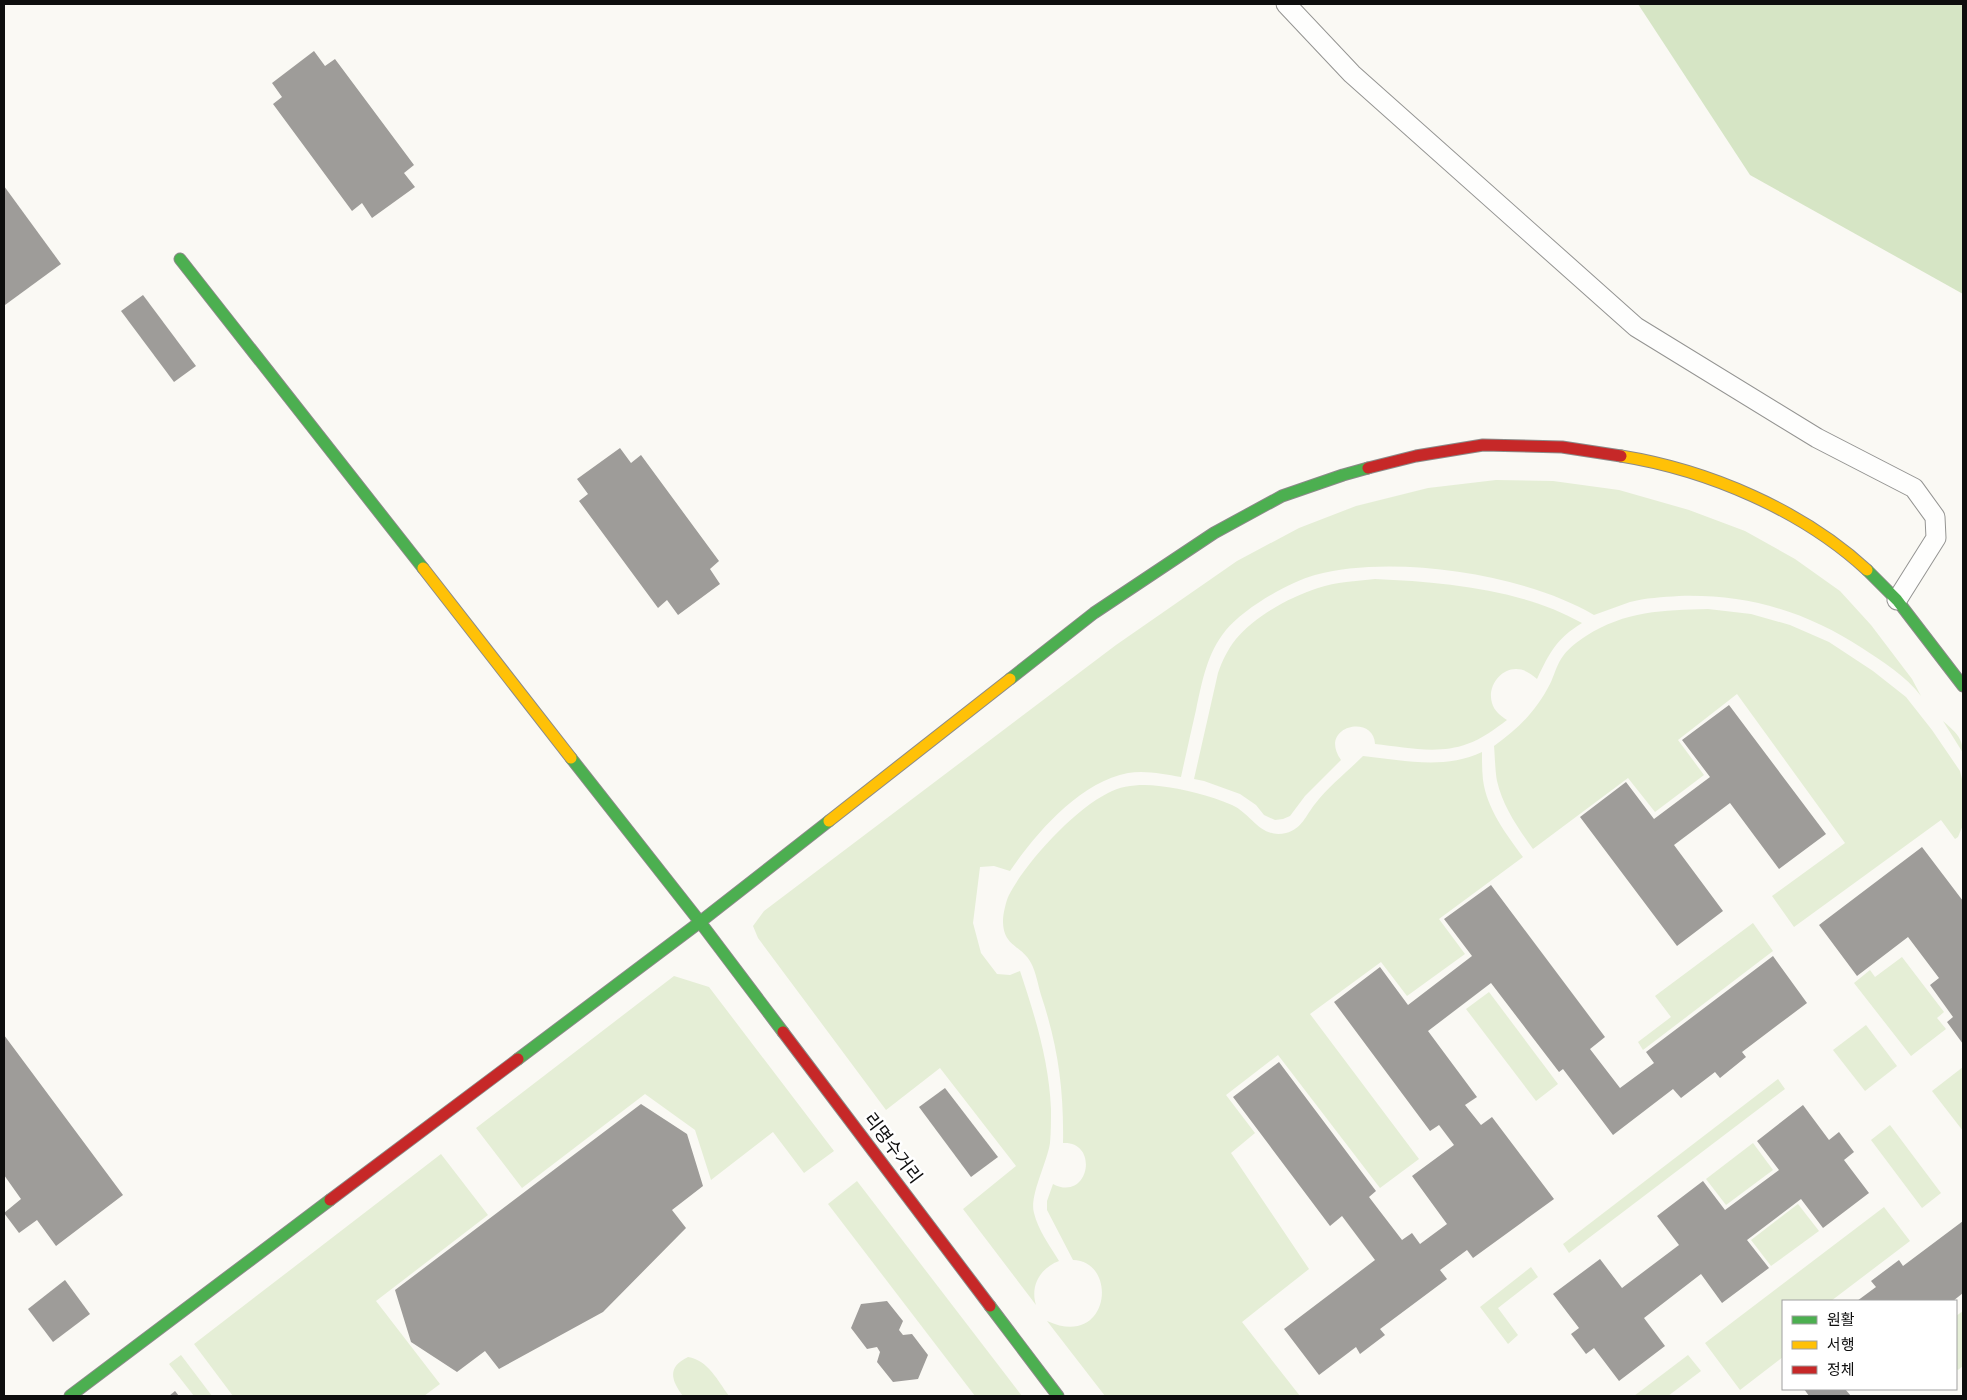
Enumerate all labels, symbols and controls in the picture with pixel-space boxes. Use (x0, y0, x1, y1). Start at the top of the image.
street label: 리명수거리 (859, 1107, 928, 1188)
legend (1782, 1300, 1957, 1390)
text: 원활 (1827, 1309, 1855, 1329)
text: 서행 (1827, 1334, 1855, 1354)
text: 정체 (1827, 1359, 1855, 1379)

